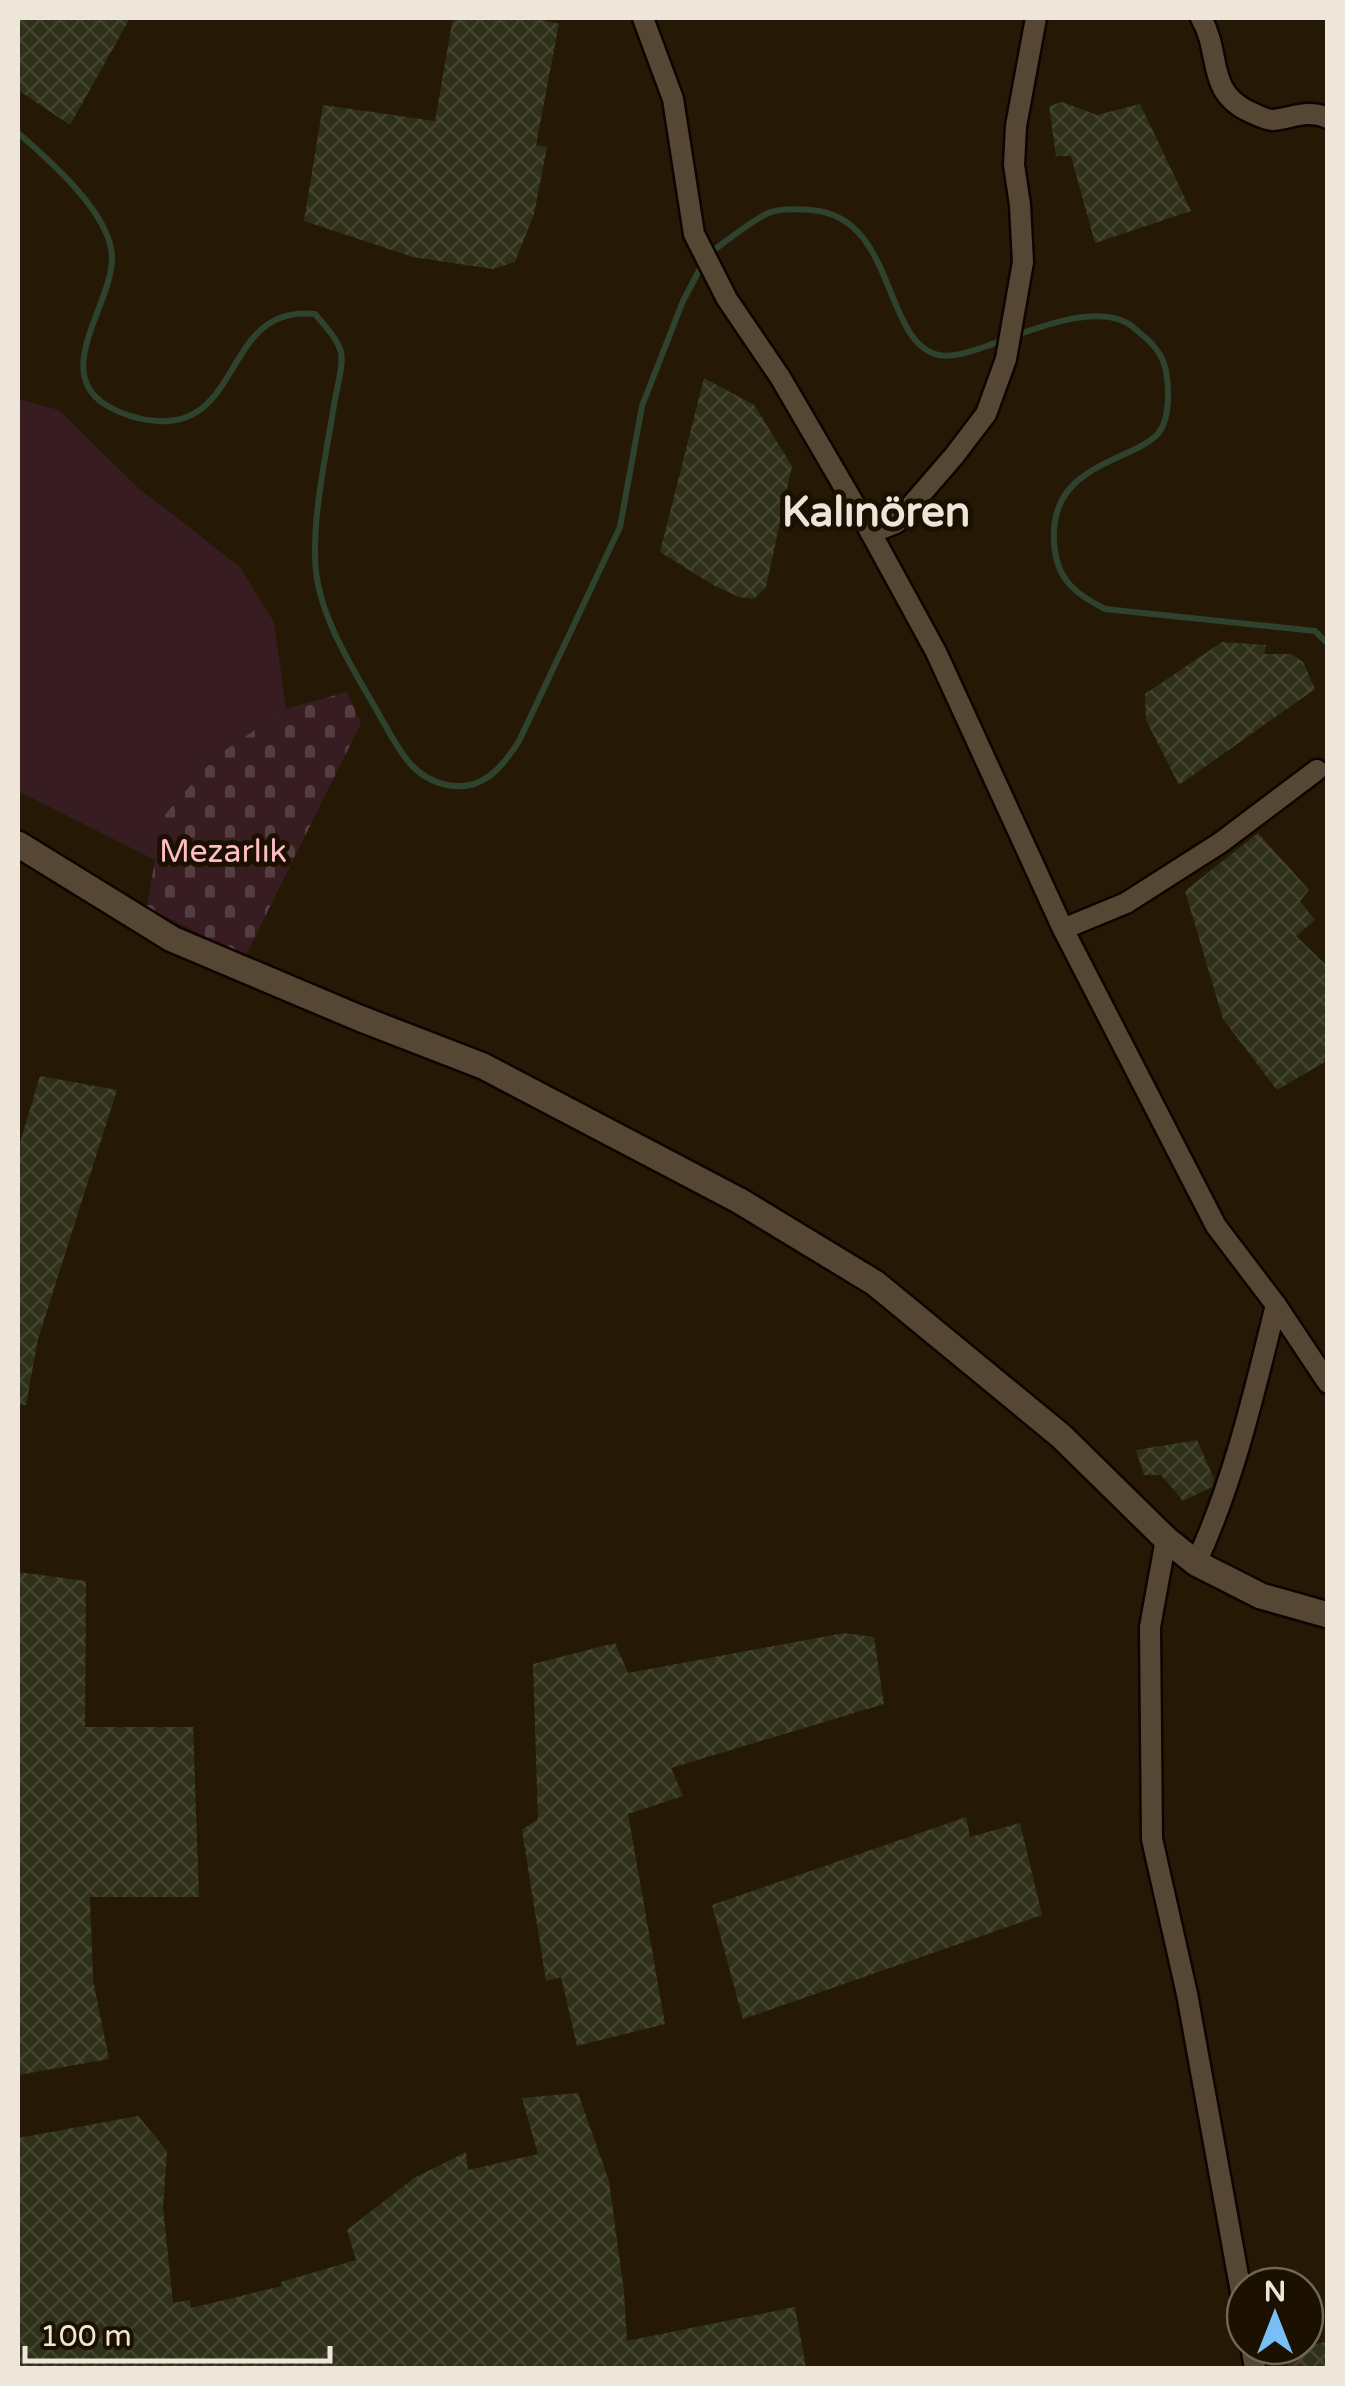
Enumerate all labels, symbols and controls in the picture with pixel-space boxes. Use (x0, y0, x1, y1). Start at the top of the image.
district label: Kalınören (782, 487, 970, 538)
park label: Mezarlık (159, 833, 287, 871)
north arrow (1225, 2266, 1325, 2366)
text: N (1264, 2275, 1286, 2309)
scale bar (25, 2301, 330, 2363)
text: 100 m (40, 2318, 132, 2355)

